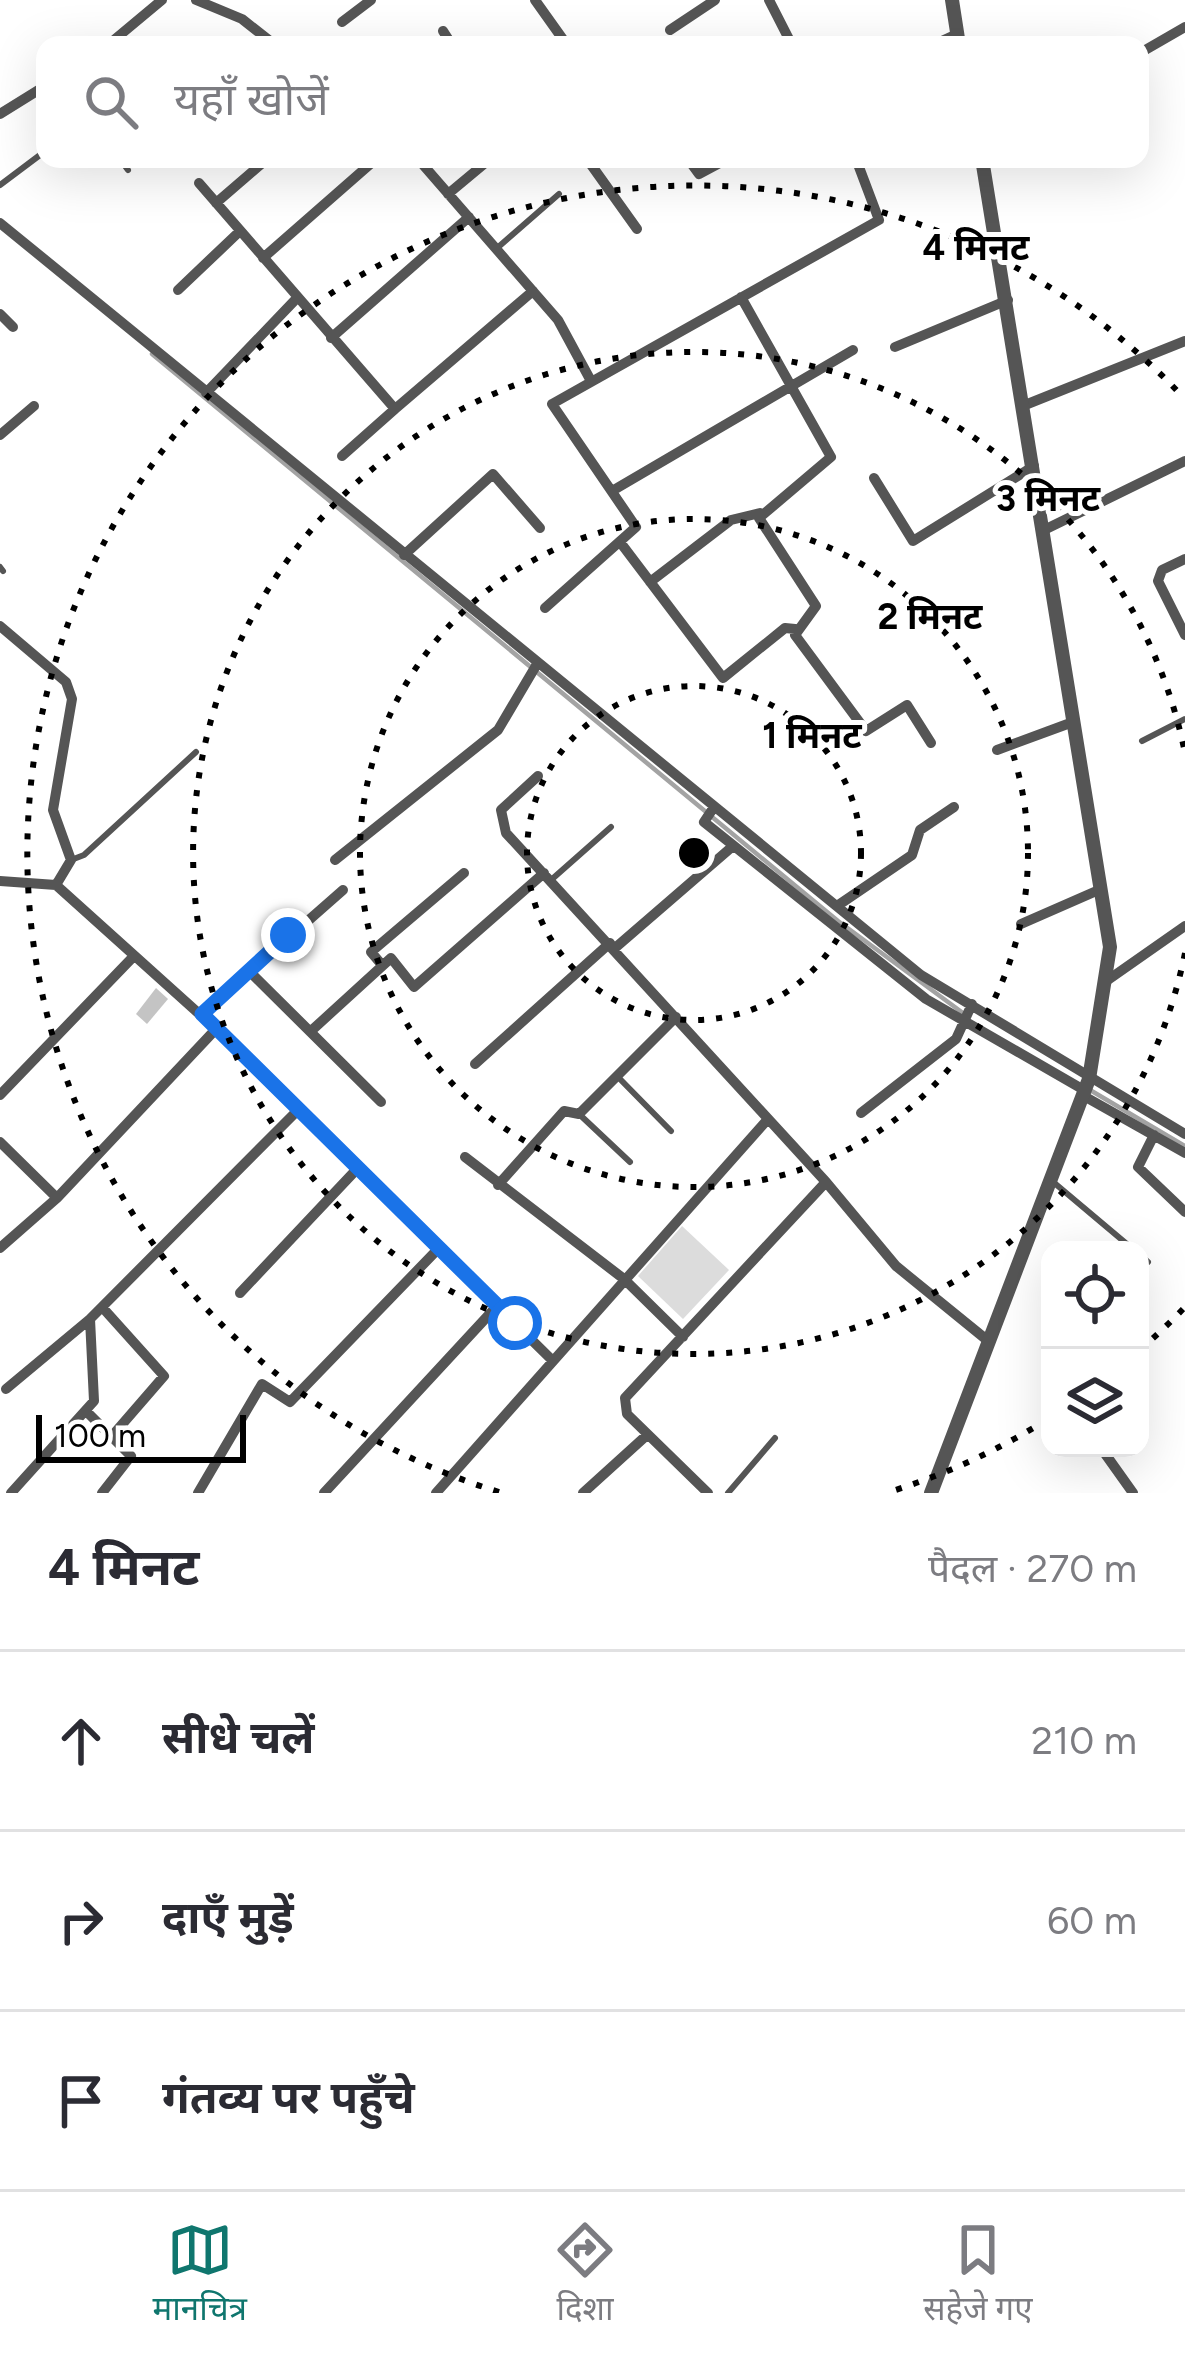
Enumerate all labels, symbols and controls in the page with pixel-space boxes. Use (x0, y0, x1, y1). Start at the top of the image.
search box (36, 36, 1149, 168)
icon: search (78, 69, 144, 135)
text: यहाँ खोजें (174, 72, 329, 126)
text: 4 मिनट (923, 226, 1030, 269)
text: 3 मिनट (996, 477, 1101, 520)
text: 2 मिनट (878, 595, 983, 638)
text: 1 मिनट (762, 714, 862, 757)
centre of rings (673, 832, 715, 874)
route end (261, 908, 315, 962)
map controls (1041, 1241, 1149, 1457)
button: locate (1041, 1241, 1149, 1349)
route start (488, 1296, 542, 1350)
button: layers (1041, 1349, 1149, 1457)
scale bar (36, 1409, 246, 1462)
text: 100 m (54, 1416, 146, 1455)
text: 4 मिनट (48, 1537, 199, 1598)
text: पैदल · 270 m (928, 1545, 1137, 1592)
icon: ahead (48, 1708, 114, 1774)
text: सीधे चलें (162, 1710, 315, 1764)
text: 210 m (1031, 1717, 1137, 1764)
icon: right (48, 1888, 114, 1954)
text: दाएँ मुड़ें (162, 1890, 294, 1944)
text: 60 m (1047, 1897, 1137, 1944)
icon: arrive (48, 2068, 114, 2134)
text: गंतव्य पर पहुँचे (162, 2070, 415, 2124)
tab: मानचित्र (153, 2217, 247, 2333)
tab: दिशा (552, 2217, 618, 2333)
tab: सहेजे गए (923, 2217, 1032, 2333)

